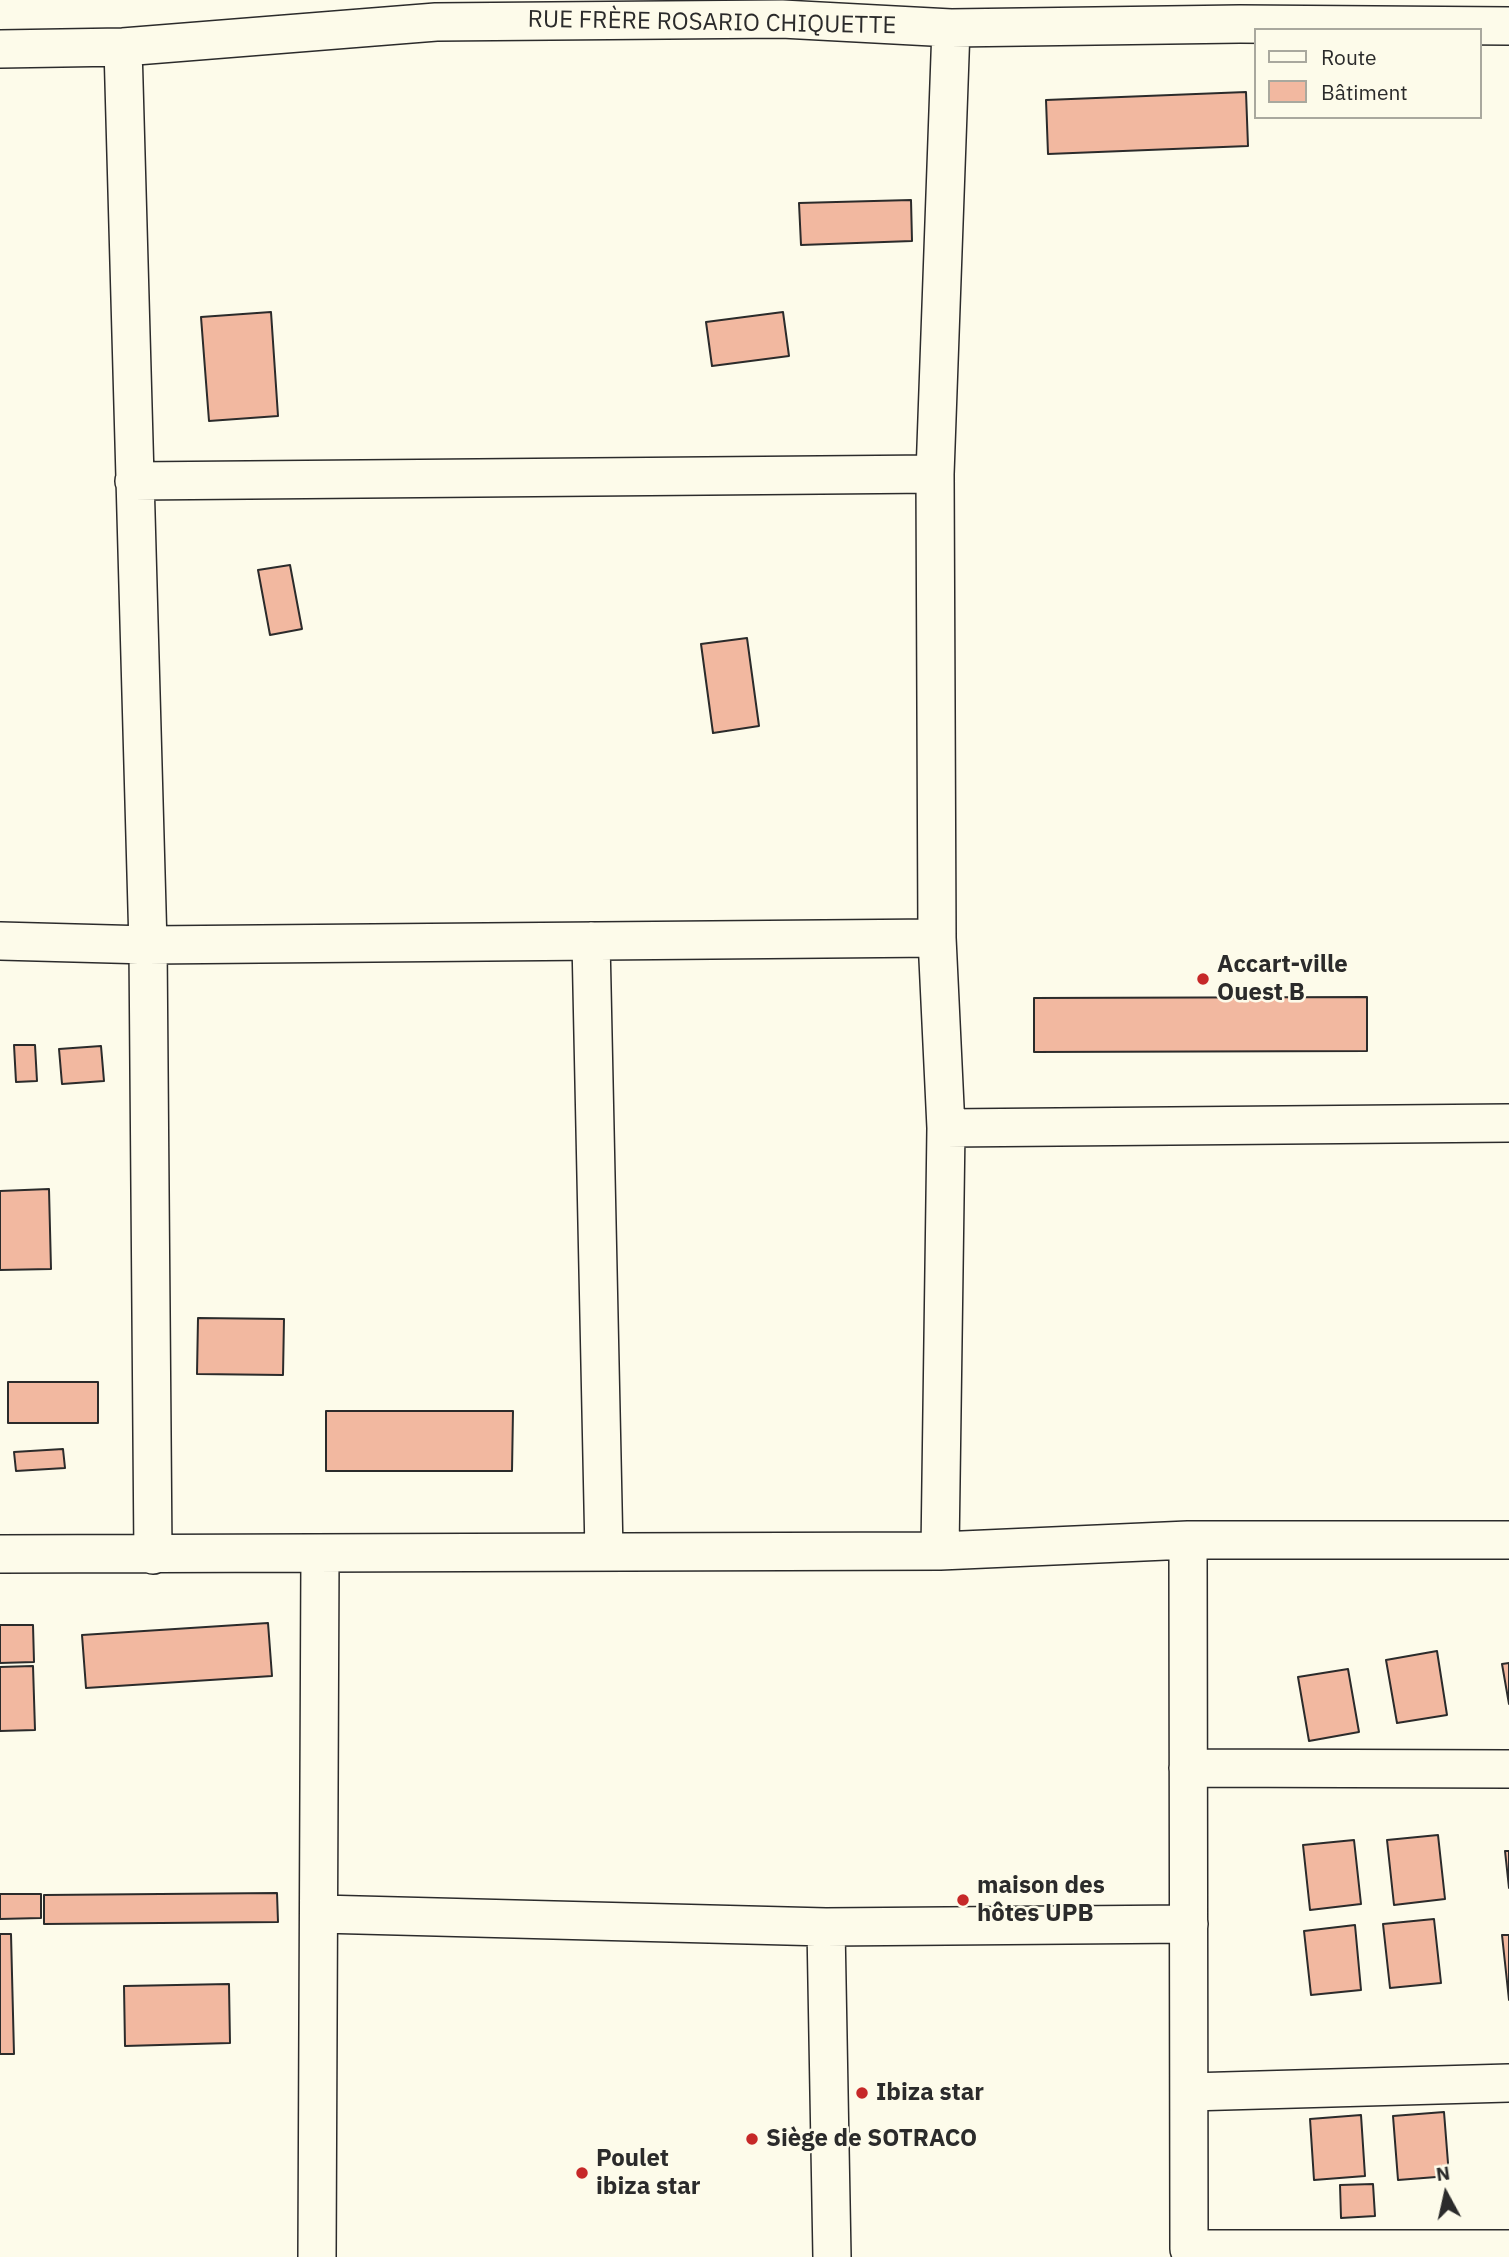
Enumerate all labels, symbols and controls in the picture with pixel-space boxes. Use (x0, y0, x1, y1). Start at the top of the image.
street label: RUE FRÈRE ROSARIO CHIQUETTE (527, 5, 897, 41)
legend (1254, 28, 1481, 119)
text: Route (1321, 43, 1377, 71)
text: Bâtiment (1321, 78, 1408, 106)
place label: Accart-ville Ouest B (1217, 951, 1348, 1007)
marker: Accart-ville Ouest B (1195, 971, 1211, 987)
place label: maison des hôtes UPB (977, 1872, 1105, 1928)
marker: maison des hôtes UPB (955, 1892, 971, 1908)
place label: Ibiza star (876, 2079, 984, 2107)
marker: Ibiza star (854, 2085, 870, 2101)
place label: Siège de SOTRACO (766, 2125, 977, 2153)
marker: Siège de SOTRACO (744, 2131, 760, 2147)
place label: Poulet ibiza star (596, 2145, 701, 2201)
north arrow (1411, 2159, 1481, 2229)
text: N (1435, 2160, 1452, 2186)
marker: Poulet ibiza star (574, 2165, 590, 2181)

